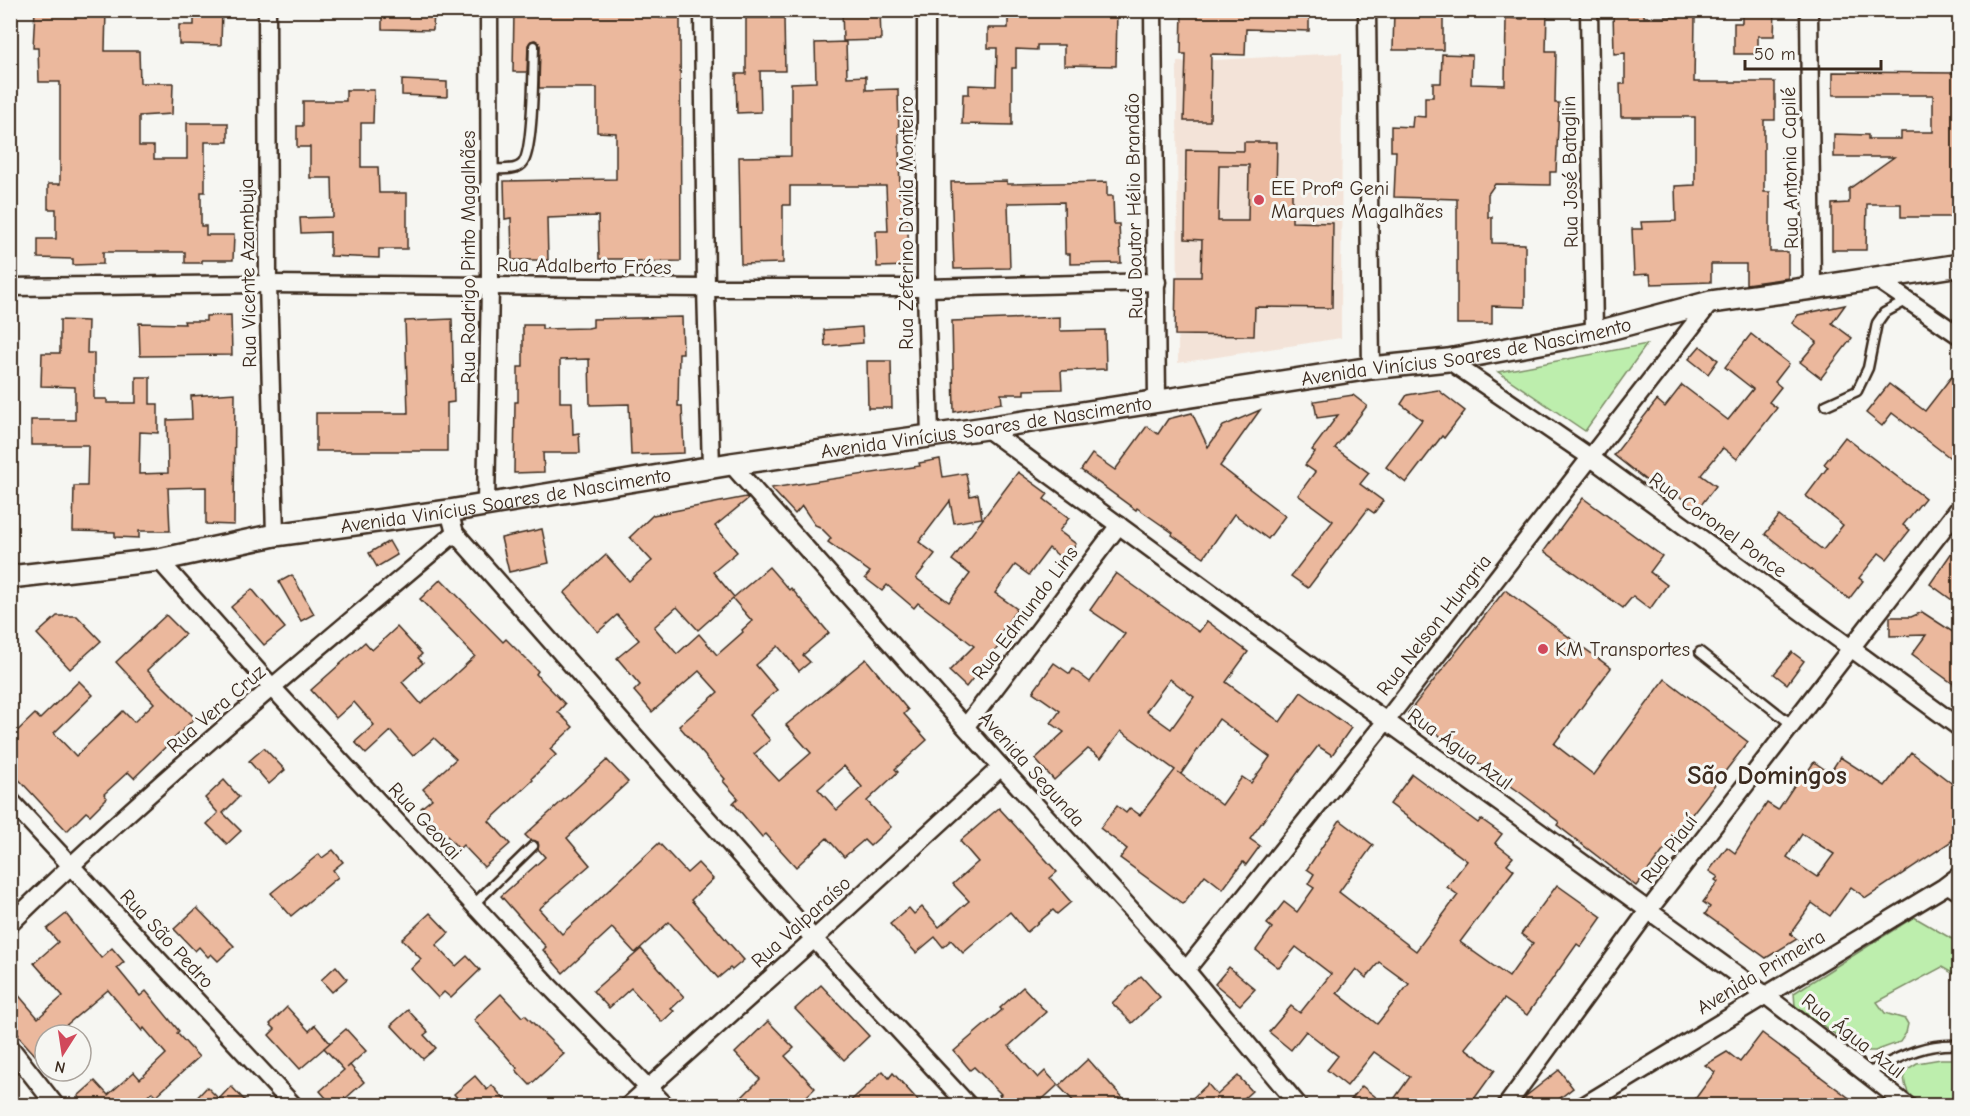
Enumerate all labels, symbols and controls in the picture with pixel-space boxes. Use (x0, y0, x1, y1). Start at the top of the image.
scale bar (1745, 33, 1882, 71)
text: 50 m (1754, 44, 1796, 65)
street label: Rua Antonia Capilé (1777, 87, 1803, 249)
street label: Rua Doutor Hélio Brandão (1121, 93, 1147, 319)
street label: Rua Zeferino D'avila Monteiro (895, 96, 918, 350)
street label: Rua José Bataglin (1557, 96, 1583, 248)
street label: Rua Rodrigo Pinto Magalhães (457, 130, 480, 384)
place label: EE Profª Geni Marques Magalhães (1271, 177, 1443, 223)
street label: Rua Vicente Azambuja (235, 178, 261, 368)
marker: EE Profª Geni Marques Magalhães (1252, 193, 1266, 207)
street label: Rua Adalberto Fróes (496, 253, 672, 279)
street label: Avenida Vinícius Soares de Nascimento (1300, 312, 1634, 390)
street label: Avenida Vinícius Soares de Nascimento (819, 391, 1153, 463)
street label: Avenida Vinícius Soares de Nascimento (339, 463, 673, 537)
street label: Rua Coronel Ponce (1645, 468, 1791, 582)
street label: Rua Edmundo Lins (967, 542, 1083, 684)
street label: Rua Nelson Hungria (1372, 550, 1496, 700)
place label: KM Transportes (1555, 638, 1690, 661)
marker: KM Transportes (1536, 642, 1550, 656)
street label: Rua Vera Cruz (162, 660, 270, 758)
street label: Rua Água Azul (1403, 703, 1517, 795)
street label: Avenida Segunda (974, 707, 1090, 831)
district label: São Domingos (1687, 761, 1847, 791)
street label: Rua Geovai (384, 778, 466, 864)
street label: Rua Piauí (1636, 810, 1703, 888)
street label: Rua Valparaíso (747, 871, 855, 973)
street label: Rua São Pedro (115, 885, 219, 993)
street label: Avenida Primeira (1693, 925, 1829, 1019)
street label: Rua Água Azul (1797, 988, 1909, 1083)
north arrow (33, 1023, 93, 1083)
text: N (53, 1057, 67, 1077)

